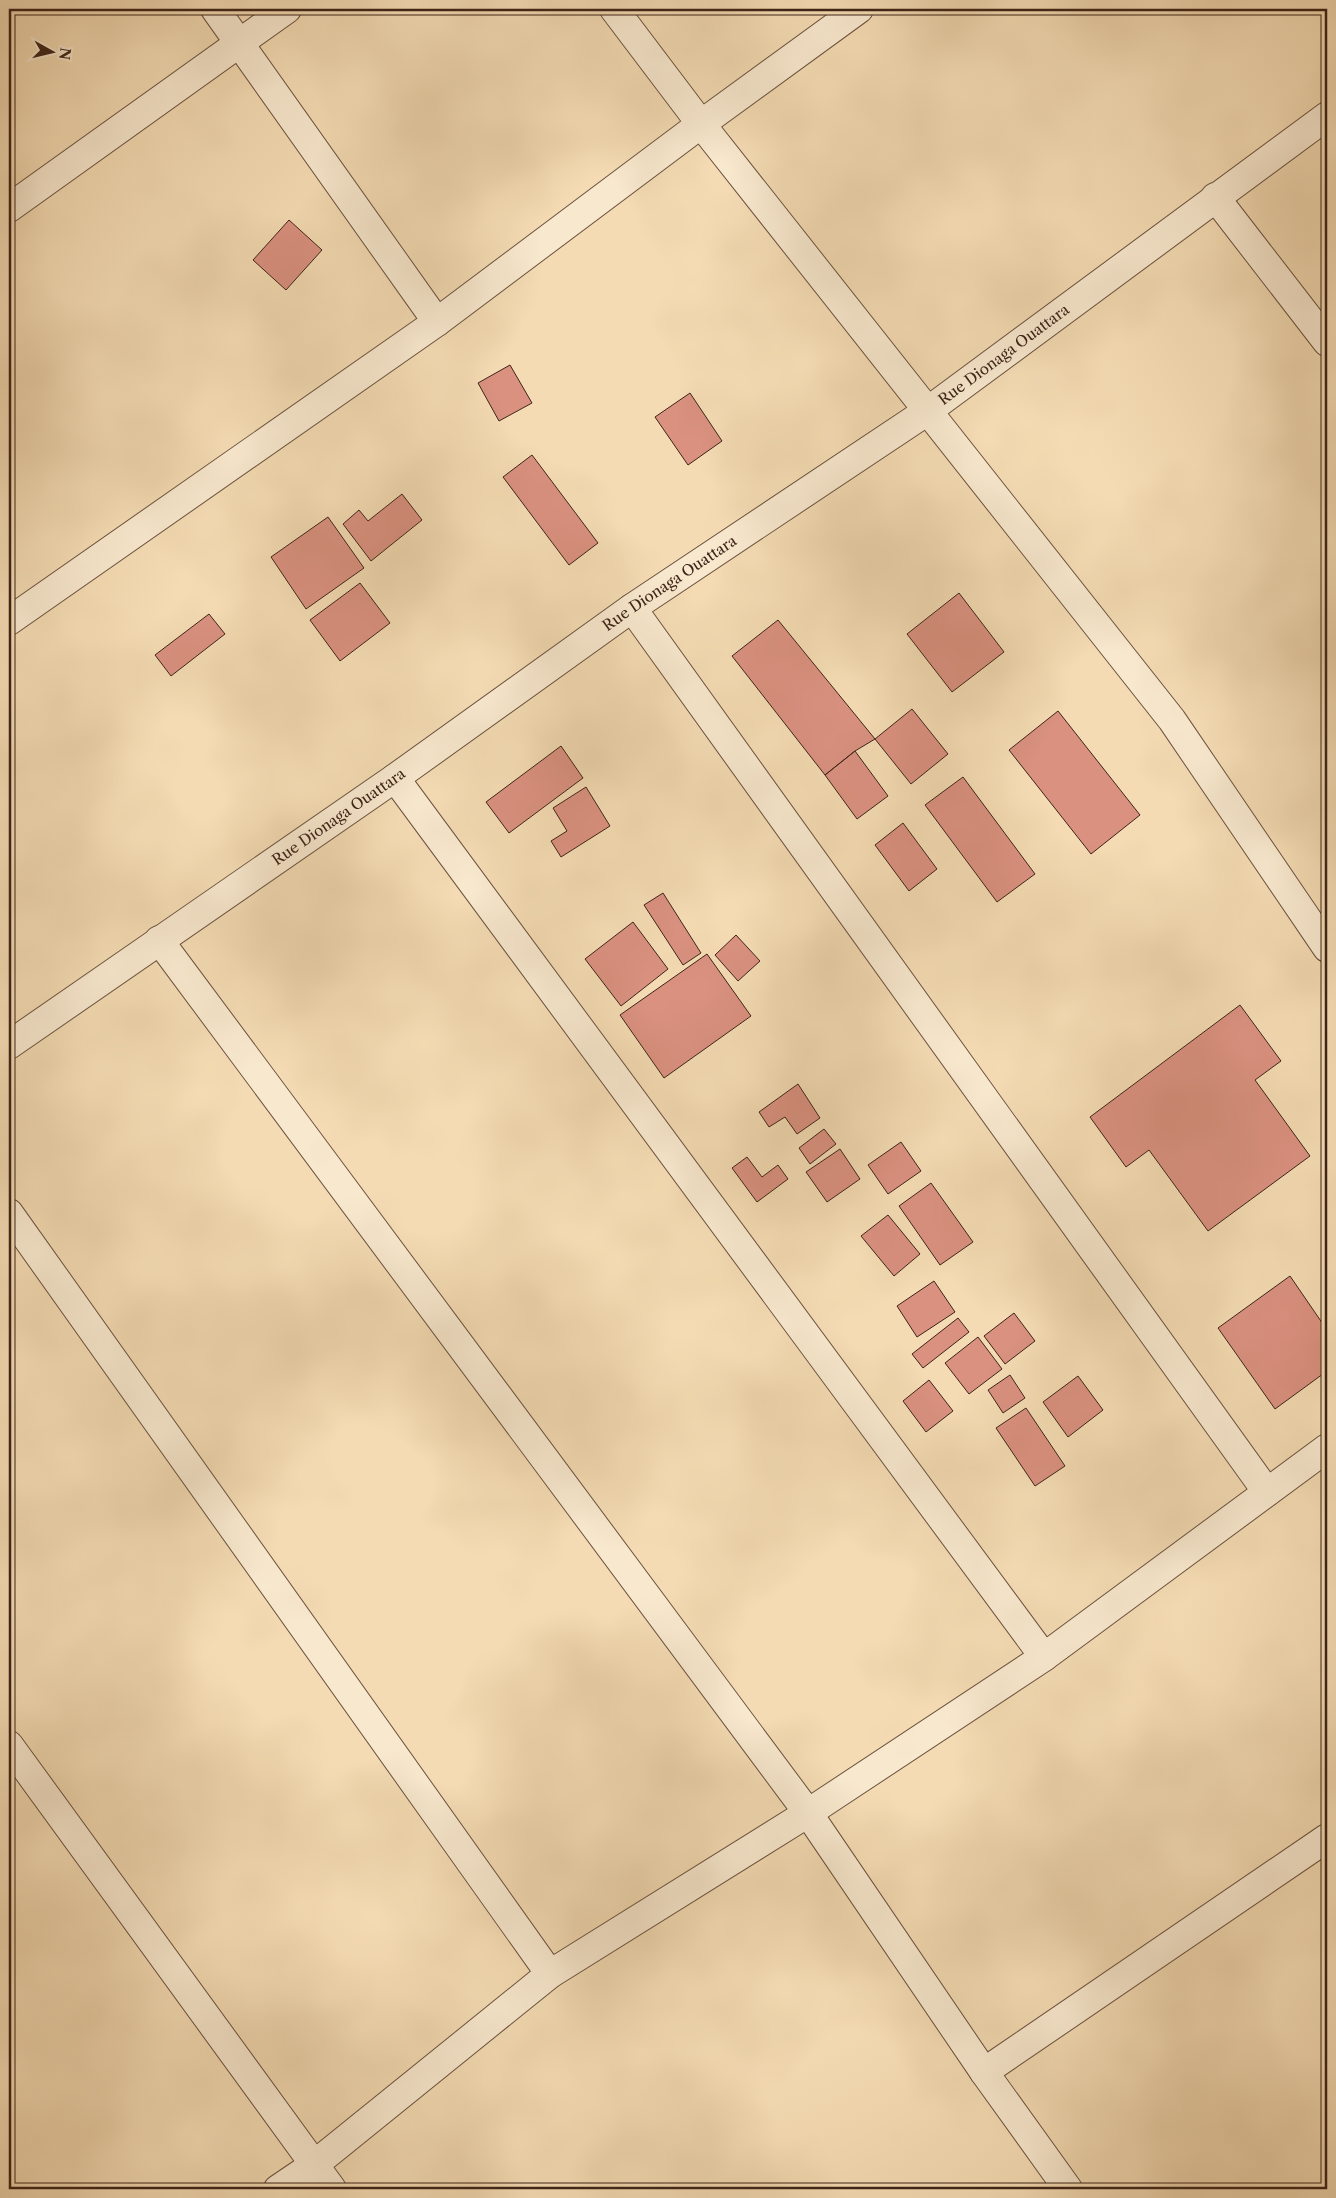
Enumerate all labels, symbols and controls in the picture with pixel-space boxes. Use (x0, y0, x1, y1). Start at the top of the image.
north arrow (28, 28, 78, 78)
text: N (55, 47, 75, 61)
street label: Rue Dionaga Ouattara (934, 300, 1073, 409)
street label: Rue Dionaga Ouattara (599, 531, 740, 635)
street label: Rue Dionaga Ouattara (268, 764, 409, 869)

